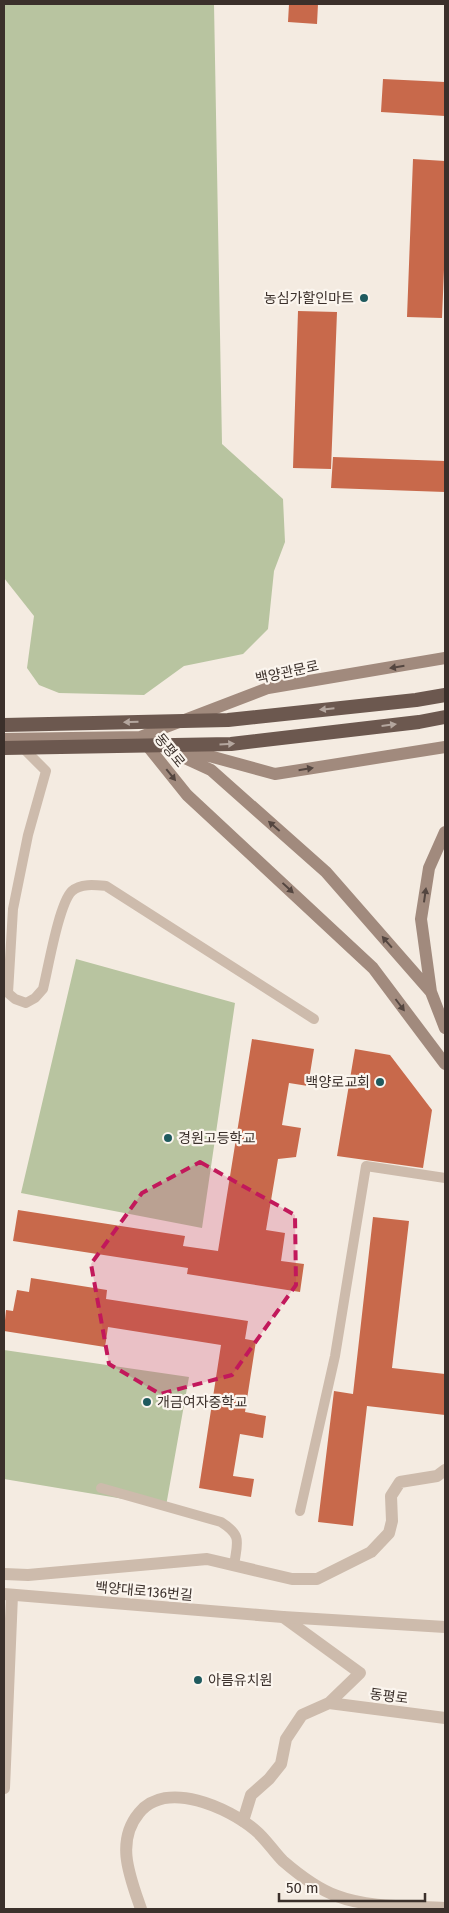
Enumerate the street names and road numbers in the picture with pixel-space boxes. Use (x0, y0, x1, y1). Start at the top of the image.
street label: 백양관문로 (254, 657, 320, 687)
street label: 동평로 (151, 730, 188, 771)
street label: 백양대로136번길 (95, 1579, 193, 1604)
street label: 동평로 (369, 1686, 409, 1707)

